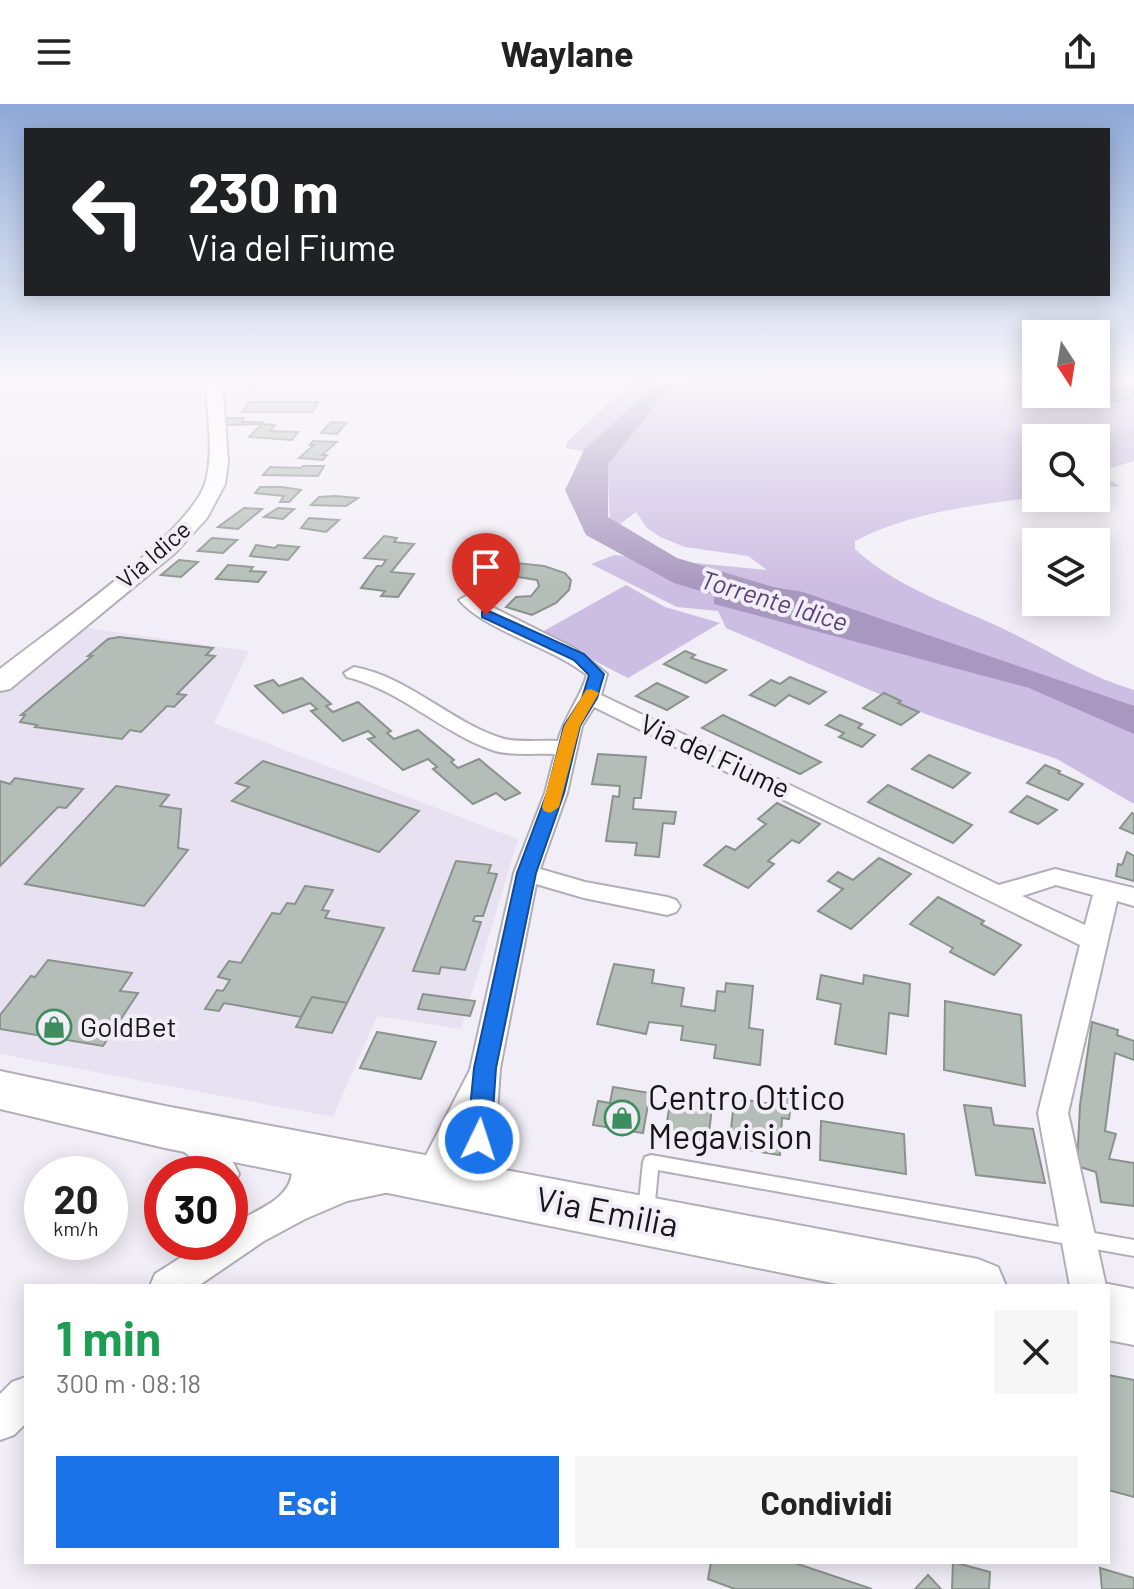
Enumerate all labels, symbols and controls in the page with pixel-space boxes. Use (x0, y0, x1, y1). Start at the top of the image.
icon: menu (32, 30, 76, 74)
icon: share (1058, 30, 1102, 74)
text: Waylane (500, 31, 634, 74)
text: 230 m (188, 157, 339, 224)
icon: left (56, 160, 160, 264)
text: Via del Fiume (188, 225, 396, 268)
north arrow (1022, 320, 1110, 408)
map controls (1022, 320, 1110, 616)
button: search (1022, 424, 1110, 512)
street label: Via Idice (110, 514, 196, 594)
button: layers (1022, 528, 1110, 616)
pin (452, 533, 520, 615)
icon: arrive (464, 545, 508, 589)
water label: Torrente Idice (697, 563, 852, 637)
street label: Via del Fiume (635, 706, 796, 805)
shop icon: GoldBet (35, 1008, 73, 1046)
place label: GoldBet (80, 1009, 177, 1043)
place label: Centro Ottico Megavision (648, 1076, 846, 1156)
position arrow (437, 1098, 521, 1182)
shop icon: Centro Ottico Megavision (603, 1099, 641, 1137)
speed limit sign: 30 (144, 1156, 248, 1260)
text: 20 (53, 1174, 99, 1222)
street label: Via Emilia (533, 1177, 682, 1244)
text: km/h (53, 1216, 99, 1240)
text: 1 min (56, 1308, 161, 1366)
button: close (994, 1310, 1078, 1394)
text: 300 m · 08:18 (56, 1367, 201, 1398)
button: Esci (56, 1456, 559, 1548)
button: Condividi (575, 1456, 1078, 1548)

